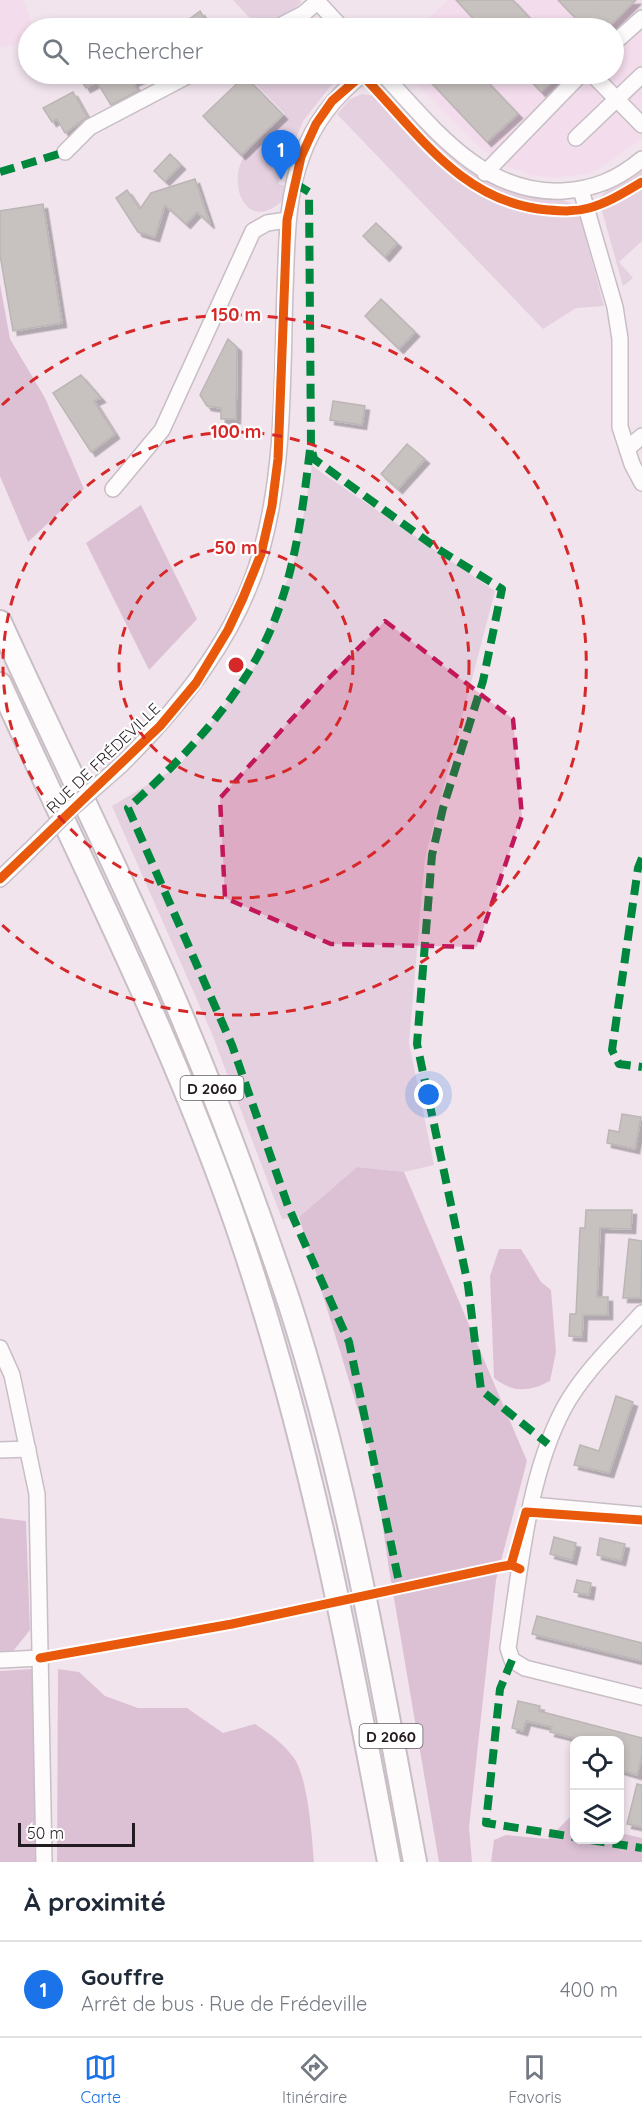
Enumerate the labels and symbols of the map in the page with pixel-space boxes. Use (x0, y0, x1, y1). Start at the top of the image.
pin: 1 (262, 130, 300, 180)
text: 150 m (211, 303, 261, 326)
text: 100 m (211, 420, 261, 443)
text: 50 m (214, 536, 258, 559)
centre of rings (226, 655, 246, 675)
street label: RUE DE FRÉDEVILLE (42, 698, 164, 818)
road number: D 2060 (180, 1076, 244, 1100)
your location (414, 1080, 443, 1109)
road number: D 2060 (360, 1724, 422, 1748)
scale bar (18, 1820, 135, 1848)

